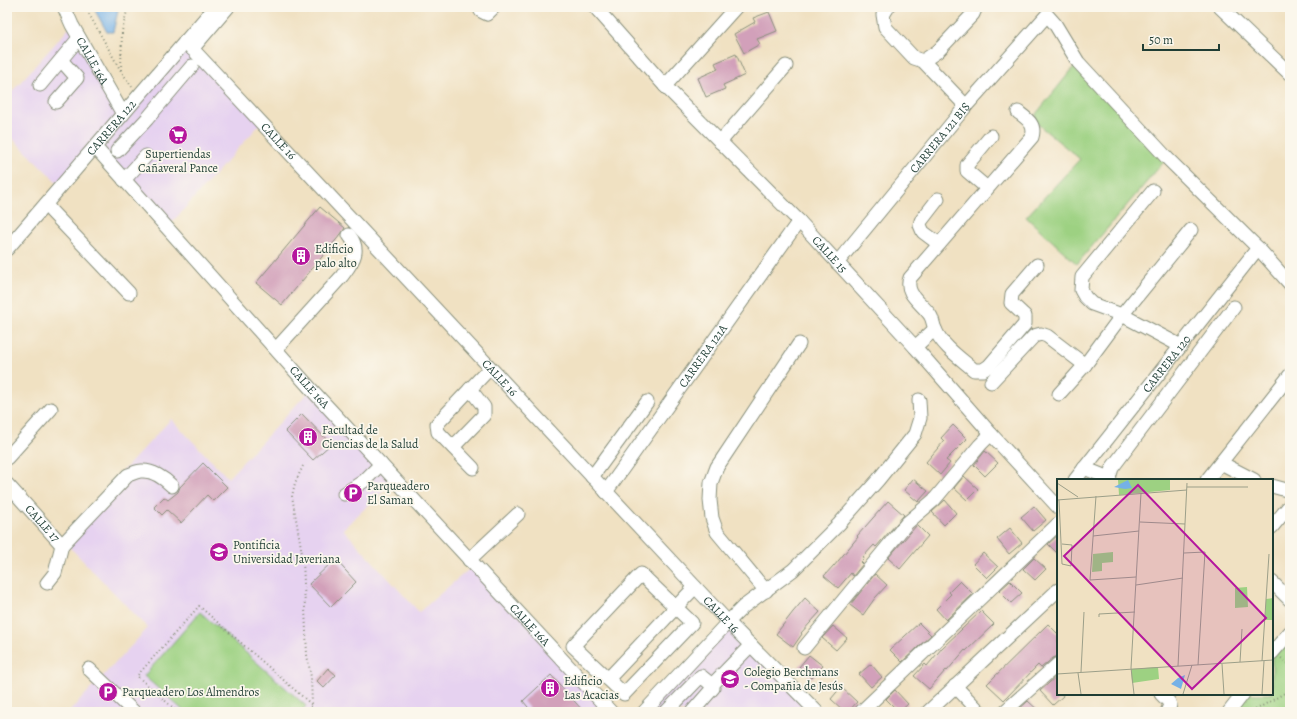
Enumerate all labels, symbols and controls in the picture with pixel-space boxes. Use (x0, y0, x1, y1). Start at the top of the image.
scale bar (1143, 26, 1219, 52)
text: 50 m (1149, 32, 1173, 48)
street label: CALLE 16A (73, 34, 113, 88)
street label: CARRERA 122 (83, 96, 140, 159)
street label: CARRERA 121 BIS (906, 99, 974, 177)
street label: CALLE 16 (257, 119, 300, 163)
supermarket icon: Supertiendas Cañaveral Pance (167, 124, 189, 146)
place label: Supertiendas Cañaveral Pance (138, 146, 218, 176)
street label: CALLE 15 (809, 232, 851, 276)
place label: Edificio palo alto (315, 241, 357, 271)
building icon: Edificio palo alto (290, 245, 312, 267)
street label: CARRERA 121A (675, 320, 731, 391)
street label: CARRERA 120 (1139, 332, 1194, 396)
street label: CALLE 16 (478, 356, 521, 400)
street label: CALLE 16A (286, 362, 334, 413)
place label: Facultad de Ciencias de la Salud (322, 422, 419, 452)
building icon: Facultad de Ciencias de la Salud (297, 426, 319, 448)
place label: Parqueadero El Saman (367, 478, 429, 508)
inset map (1057, 479, 1273, 695)
parking icon: Parqueadero El Saman (342, 482, 364, 504)
street label: CALLE 17 (22, 501, 64, 546)
place label: Pontificia Universidad Javeriana (233, 537, 341, 567)
school or university icon: Pontificia Universidad Javeriana (208, 541, 230, 563)
street label: CALLE 16 (700, 592, 743, 637)
street label: CALLE 16A (506, 600, 554, 650)
place label: Colegio Berchmans - Compañia de Jesús (744, 664, 843, 694)
school or university icon: Colegio Berchmans - Compañia de Jesús (719, 668, 741, 690)
place label: Edificio Las Acacias (564, 673, 619, 703)
building icon: Edificio Las Acacias (539, 677, 561, 699)
parking icon: Parqueadero Los Almendros (97, 681, 119, 703)
place label: Parqueadero Los Almendros (122, 684, 260, 700)

